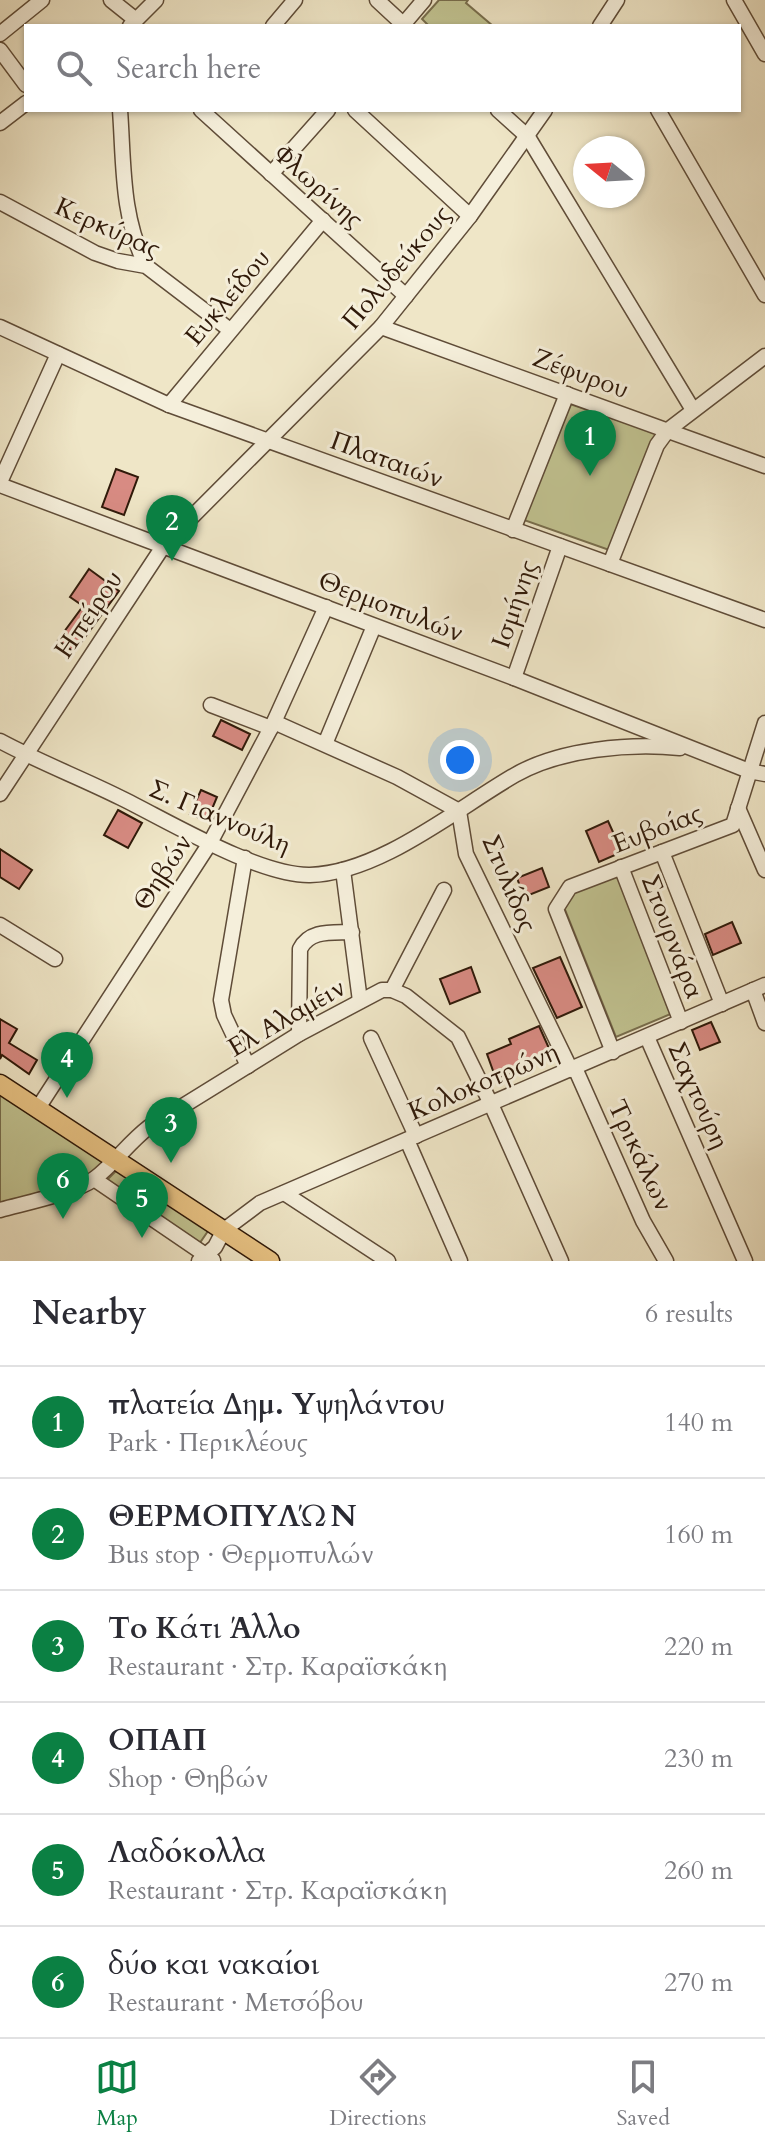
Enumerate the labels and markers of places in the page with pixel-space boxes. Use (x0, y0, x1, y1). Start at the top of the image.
pin: 1 (564, 410, 616, 476)
pin: 2 (146, 495, 198, 561)
pin: 4 (41, 1032, 93, 1098)
pin: 3 (145, 1097, 197, 1163)
pin: 6 (37, 1153, 89, 1219)
pin: 5 (116, 1172, 168, 1238)

